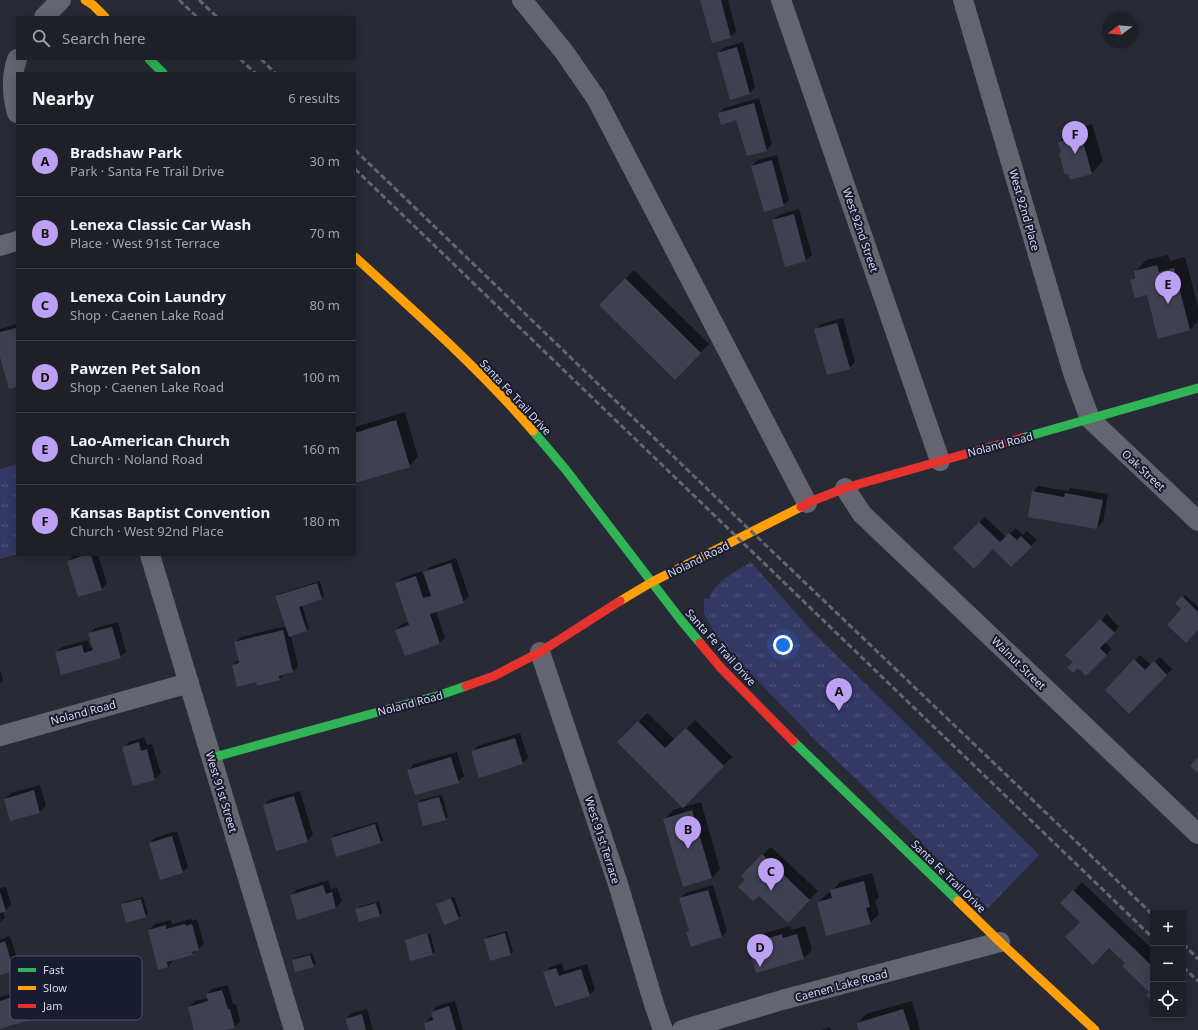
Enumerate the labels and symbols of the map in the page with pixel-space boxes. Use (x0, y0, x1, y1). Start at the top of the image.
north arrow (1102, 12, 1138, 48)
pin: F (1062, 121, 1088, 154)
street label: West 92nd Place (1006, 167, 1044, 253)
street label: West 92nd Street (840, 186, 882, 274)
pin: E (1155, 271, 1181, 304)
street label: Santa Fe Trail Drive (477, 356, 555, 438)
street label: Noland Road (966, 428, 1034, 460)
street label: Oak Street (1119, 446, 1169, 494)
street label: Noland Road (665, 538, 731, 580)
street label: Santa Fe Trail Drive (682, 605, 760, 689)
street label: Walnut Street (989, 633, 1049, 693)
your location (773, 635, 793, 655)
pin: A (826, 678, 852, 711)
street label: Noland Road (376, 687, 444, 719)
street label: Noland Road (49, 696, 117, 728)
street label: West 91st Street (203, 750, 241, 834)
street label: West 91st Terrace (582, 794, 624, 886)
pin: B (675, 816, 701, 849)
street label: Santa Fe Trail Drive (908, 836, 990, 916)
pin: C (758, 858, 784, 891)
pin: D (747, 934, 773, 967)
legend (10, 956, 142, 1020)
text: Fast (43, 962, 64, 977)
street label: Caenen Lake Road (793, 965, 889, 1005)
text: Slow (43, 980, 67, 995)
text: Jam (42, 998, 62, 1013)

